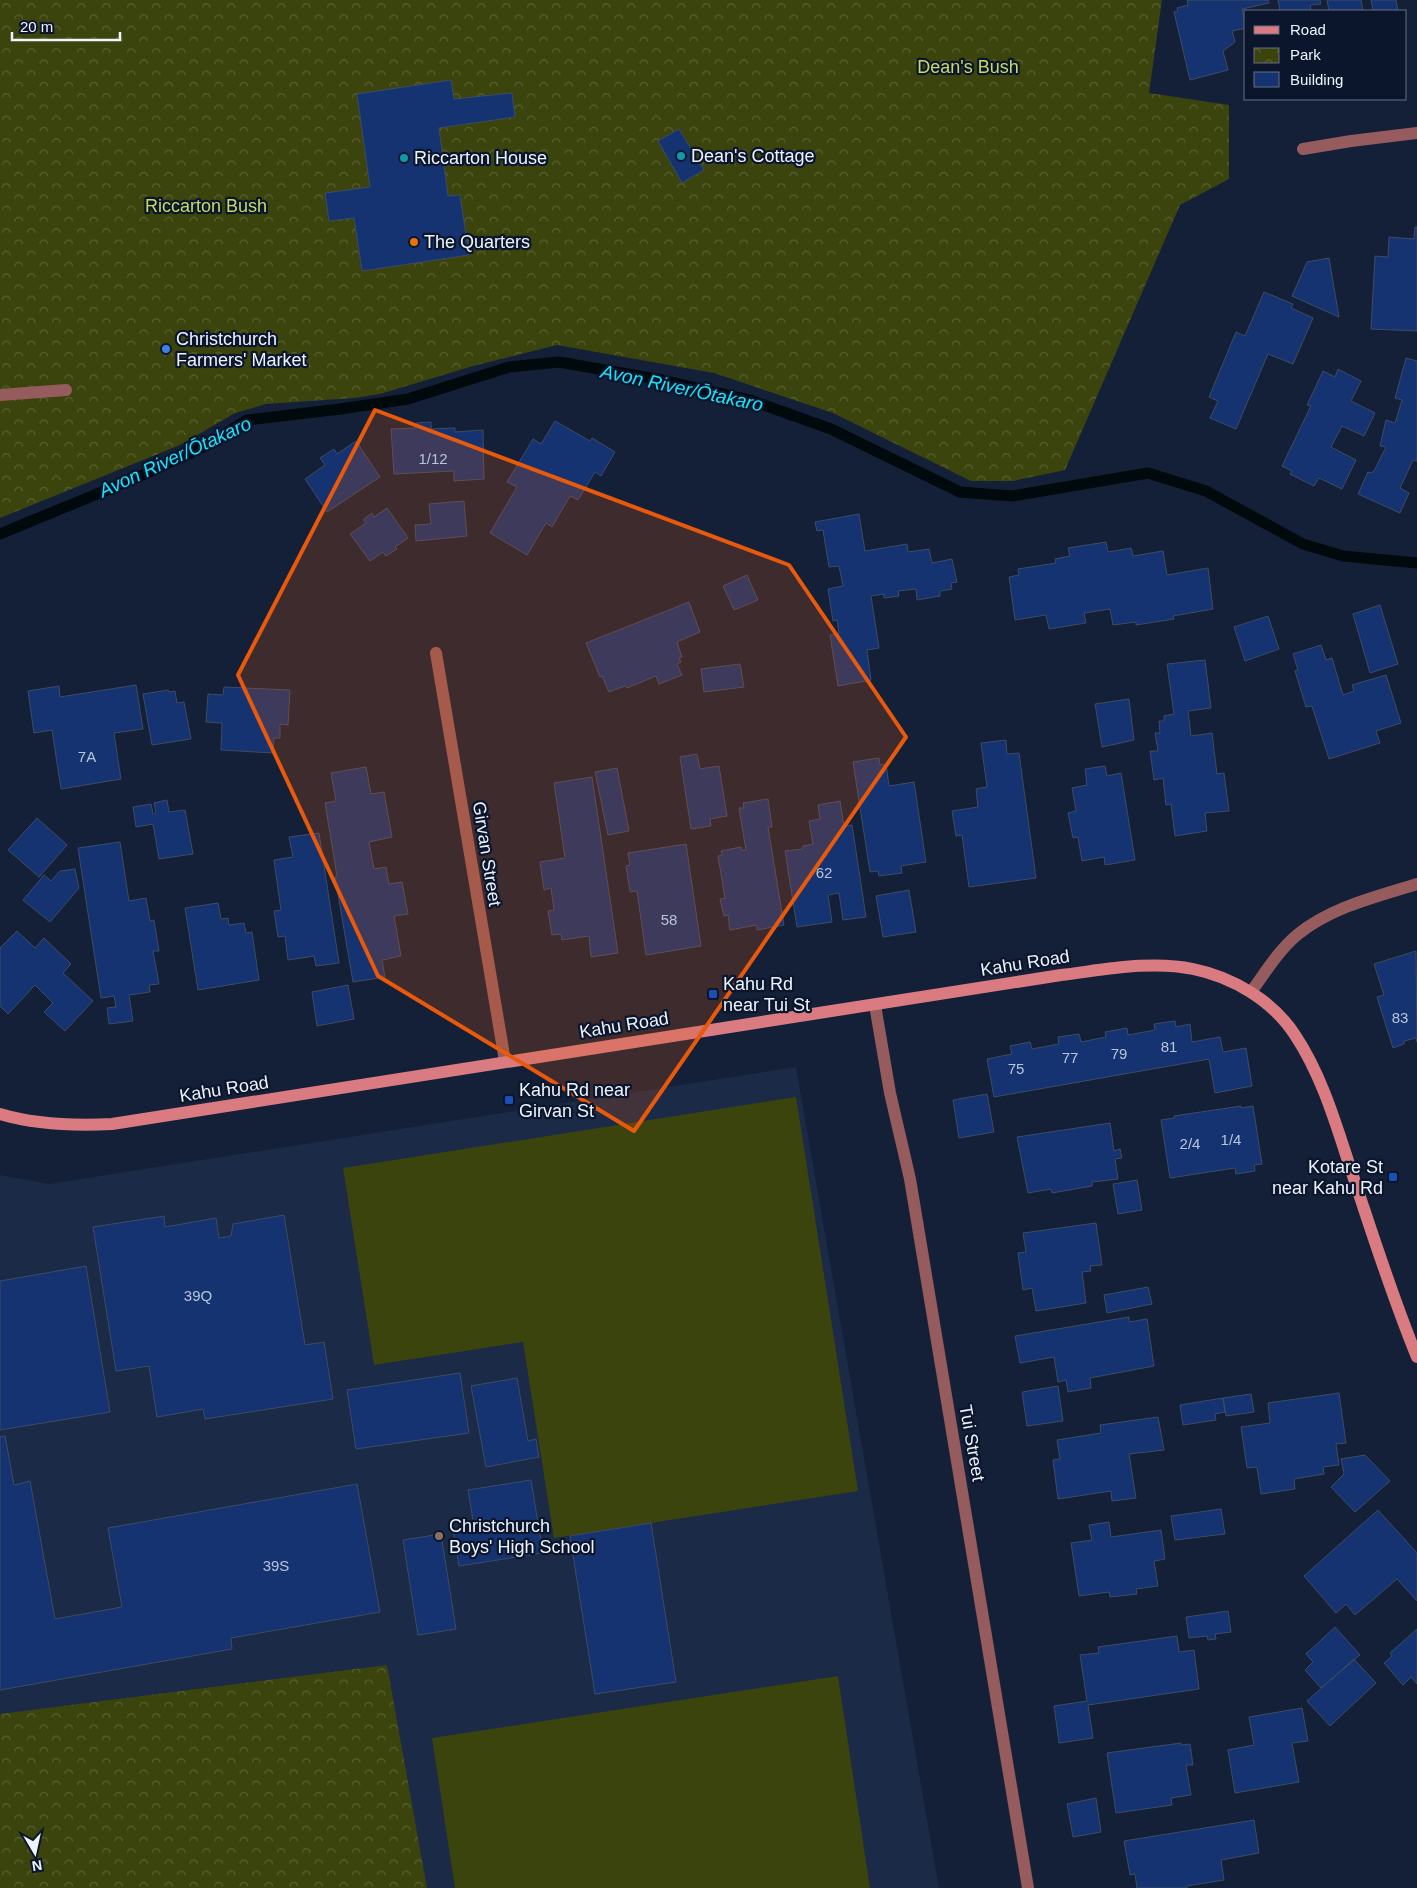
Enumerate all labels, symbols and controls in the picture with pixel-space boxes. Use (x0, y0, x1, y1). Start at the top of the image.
scale bar (12, 10, 120, 42)
legend (1244, 10, 1407, 100)
text: 20 m (20, 18, 53, 35)
text: Road (1290, 21, 1326, 38)
text: Park (1290, 46, 1321, 63)
park label: Dean's Bush (917, 57, 1019, 77)
text: Building (1290, 71, 1343, 88)
place label: Dean's Cottage (691, 146, 815, 166)
place label: Riccarton House (414, 148, 547, 168)
marker: Dean's Cottage (675, 150, 687, 162)
marker: Riccarton House (398, 152, 410, 164)
park label: Riccarton Bush (145, 196, 267, 216)
place label: The Quarters (424, 232, 530, 252)
marker: The Quarters (408, 236, 420, 248)
place label: Christchurch Farmers' Market (176, 329, 306, 370)
marker: Christchurch Farmers' Market (160, 343, 172, 355)
water label: Avon River/Ōtakaro (598, 360, 765, 415)
water label: Avon River/Ōtakaro (95, 413, 254, 502)
house number: 1/12 (418, 450, 448, 467)
house number: 7A (78, 748, 96, 765)
street label: Girvan Street (469, 800, 505, 908)
house number: 62 (816, 864, 832, 881)
house number: 58 (661, 911, 677, 928)
street label: Kahu Road (979, 946, 1071, 980)
place label: Kahu Rd near Tui St (723, 974, 810, 1015)
marker: Kahu Rd near Tui St (707, 988, 719, 1000)
street label: Kahu Road (578, 1008, 670, 1042)
house number: 83 (1392, 1009, 1408, 1026)
house number: 81 (1161, 1038, 1177, 1055)
house number: 79 (1111, 1045, 1127, 1062)
house number: 77 (1062, 1049, 1078, 1066)
house number: 75 (1008, 1060, 1024, 1077)
street label: Kahu Road (178, 1072, 270, 1106)
place label: Kahu Rd near Girvan St (519, 1080, 630, 1121)
marker: Kahu Rd near Girvan St (503, 1094, 515, 1106)
house number: 1/4 (1221, 1131, 1241, 1148)
house number: 2/4 (1180, 1135, 1200, 1152)
place label: Kotare St near Kahu Rd (1272, 1157, 1383, 1198)
marker: Kotare St near Kahu Rd (1387, 1171, 1399, 1183)
house number: 39Q (184, 1287, 212, 1304)
street label: Tui Street (955, 1403, 989, 1483)
place label: Christchurch Boys' High School (449, 1516, 595, 1557)
marker: Christchurch Boys' High School (433, 1530, 445, 1542)
house number: 39S (263, 1557, 289, 1574)
north arrow (10, 1828, 60, 1878)
text: N (31, 1857, 43, 1875)

